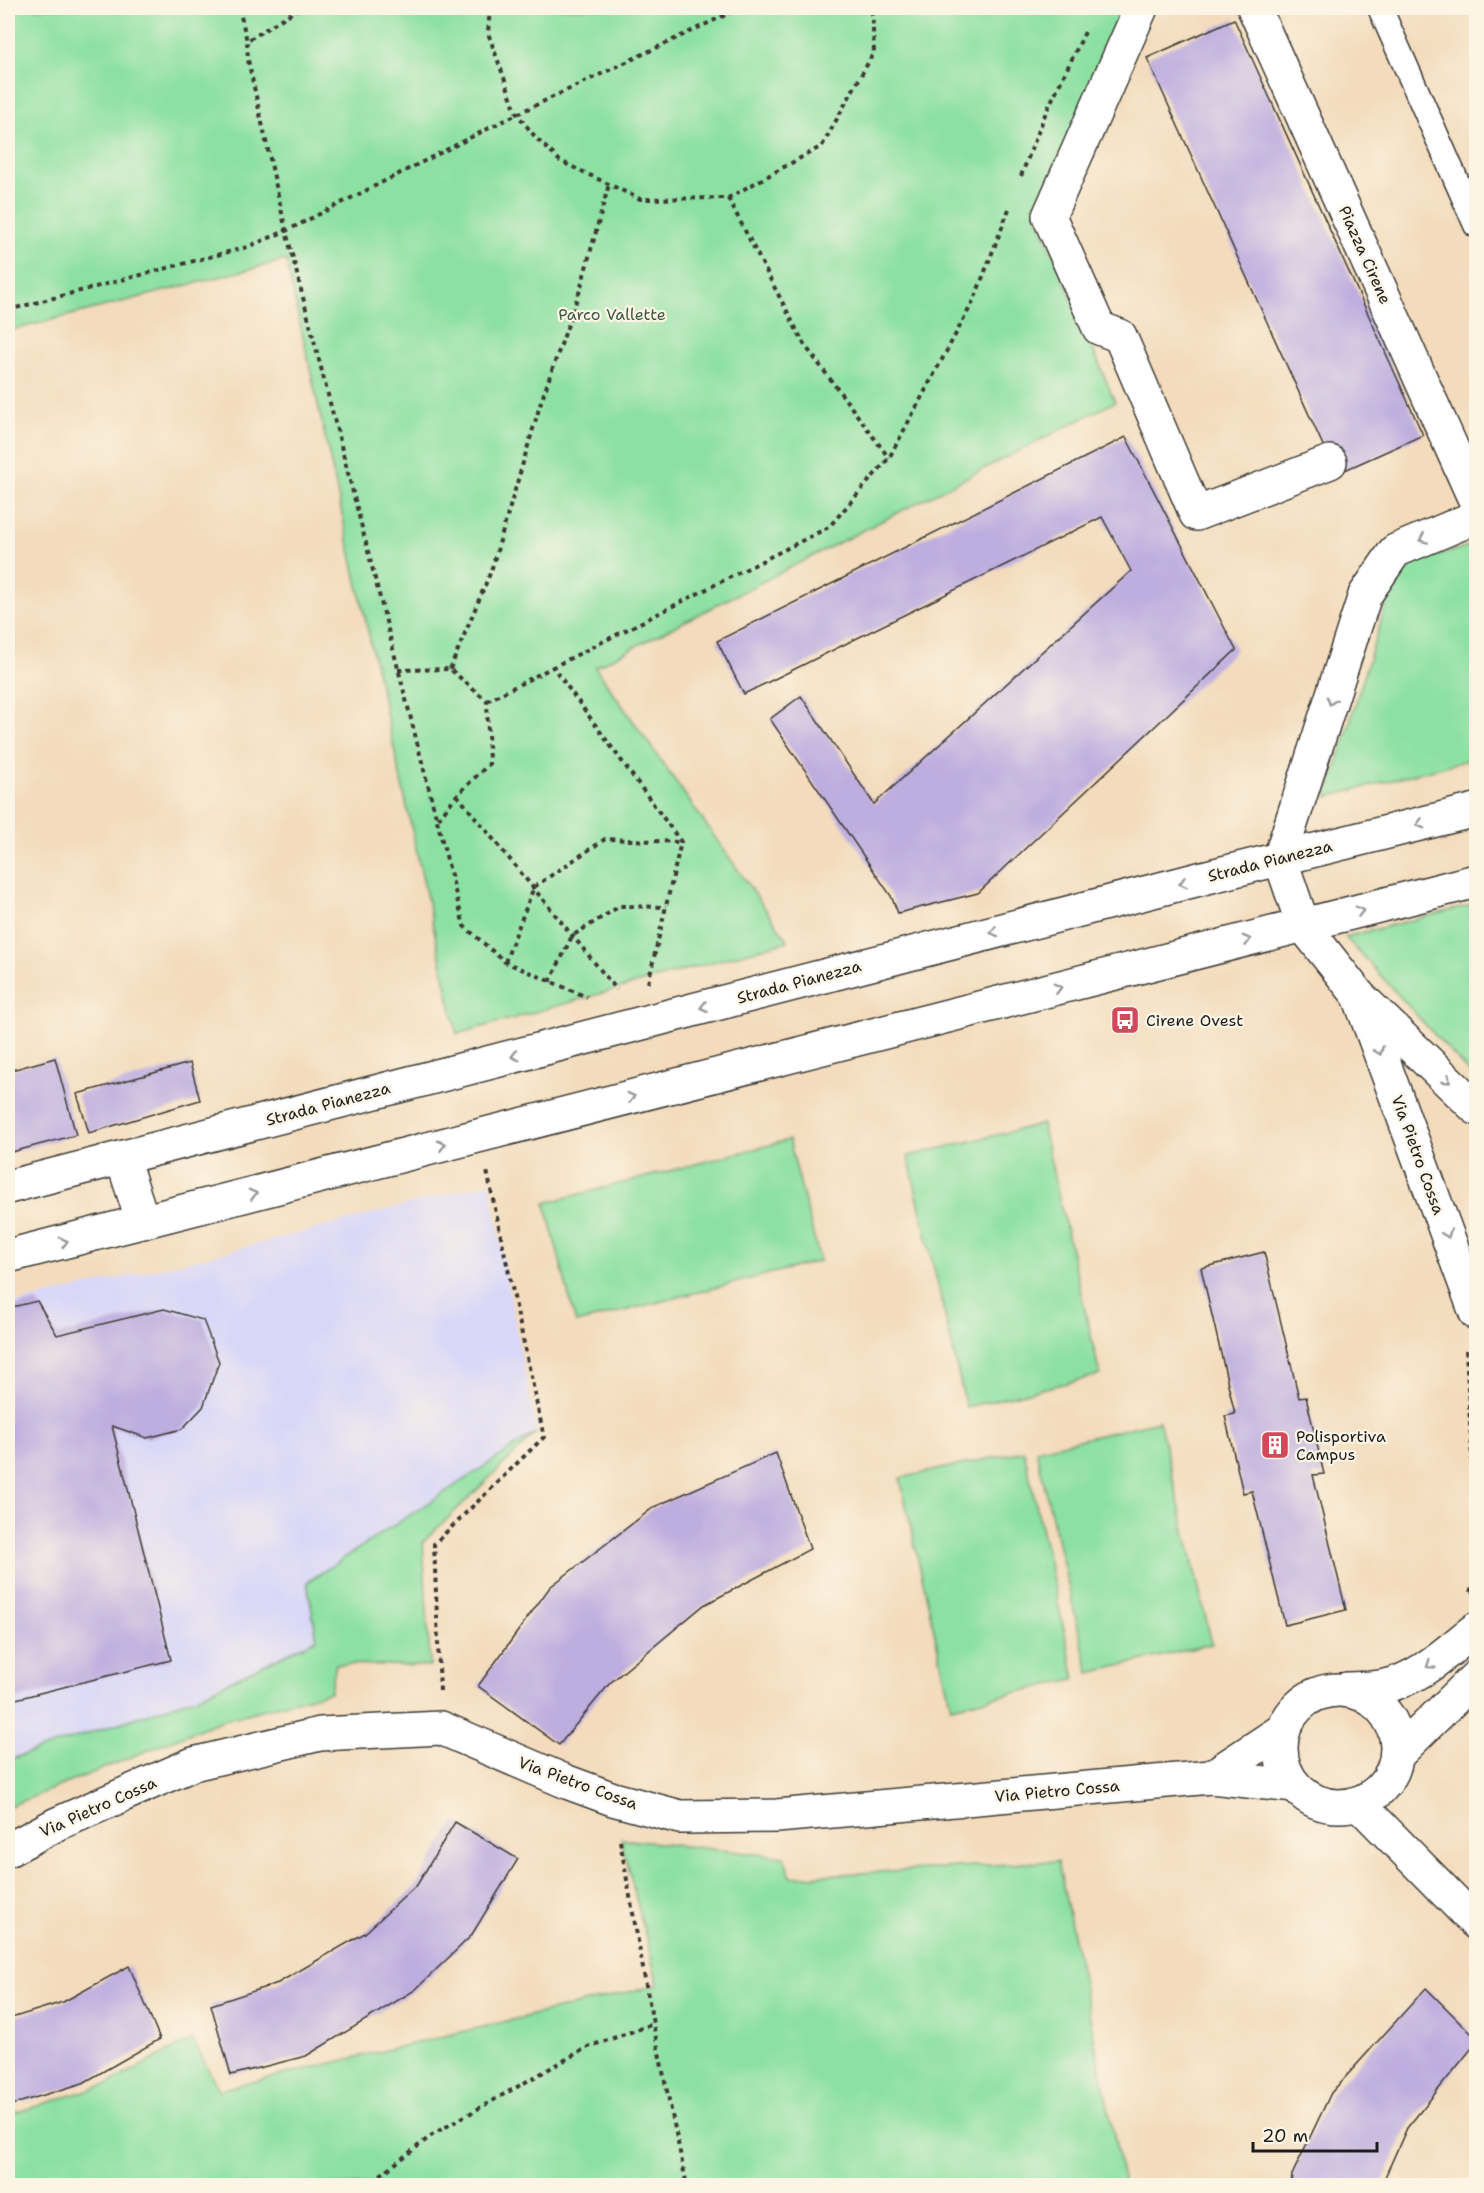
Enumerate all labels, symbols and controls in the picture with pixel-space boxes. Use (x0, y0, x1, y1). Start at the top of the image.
street label: Piazza Cirene (1334, 203, 1396, 307)
park label: Parco Vallette (558, 304, 666, 325)
one-way arrow (1418, 532, 1429, 544)
one-way arrow (1326, 695, 1338, 706)
one-way arrow (1415, 816, 1425, 829)
street label: Strada Pianezza (1206, 835, 1335, 887)
one-way arrow (1178, 876, 1189, 888)
one-way arrow (1355, 905, 1365, 918)
one-way arrow (989, 924, 999, 937)
one-way arrow (1242, 934, 1252, 947)
street label: Strada Pianezza (735, 955, 863, 1009)
one-way arrow (1053, 983, 1063, 996)
one-way arrow (699, 1000, 710, 1012)
bus stop icon: Cirene Ovest (1109, 1004, 1141, 1036)
place label: Cirene Ovest (1146, 1010, 1243, 1031)
one-way arrow (1372, 1045, 1384, 1056)
one-way arrow (510, 1049, 521, 1061)
one-way arrow (1440, 1072, 1451, 1083)
street label: Strada Pianezza (264, 1077, 392, 1131)
one-way arrow (625, 1092, 636, 1104)
street label: Via Pietro Cossa (1387, 1092, 1449, 1218)
one-way arrow (437, 1140, 447, 1153)
one-way arrow (248, 1188, 258, 1201)
one-way arrow (1440, 1228, 1452, 1239)
one-way arrow (58, 1237, 69, 1249)
place label: Polisportiva Campus (1296, 1426, 1386, 1465)
building icon: Polisportiva Campus (1259, 1429, 1291, 1461)
one-way arrow (1425, 1657, 1436, 1668)
street label: Via Pietro Cossa (515, 1752, 641, 1814)
street label: Via Pietro Cossa (36, 1772, 160, 1842)
street label: Via Pietro Cossa (994, 1775, 1121, 1807)
scale bar (1253, 2115, 1378, 2153)
text: 20 m (1262, 2124, 1308, 2148)

